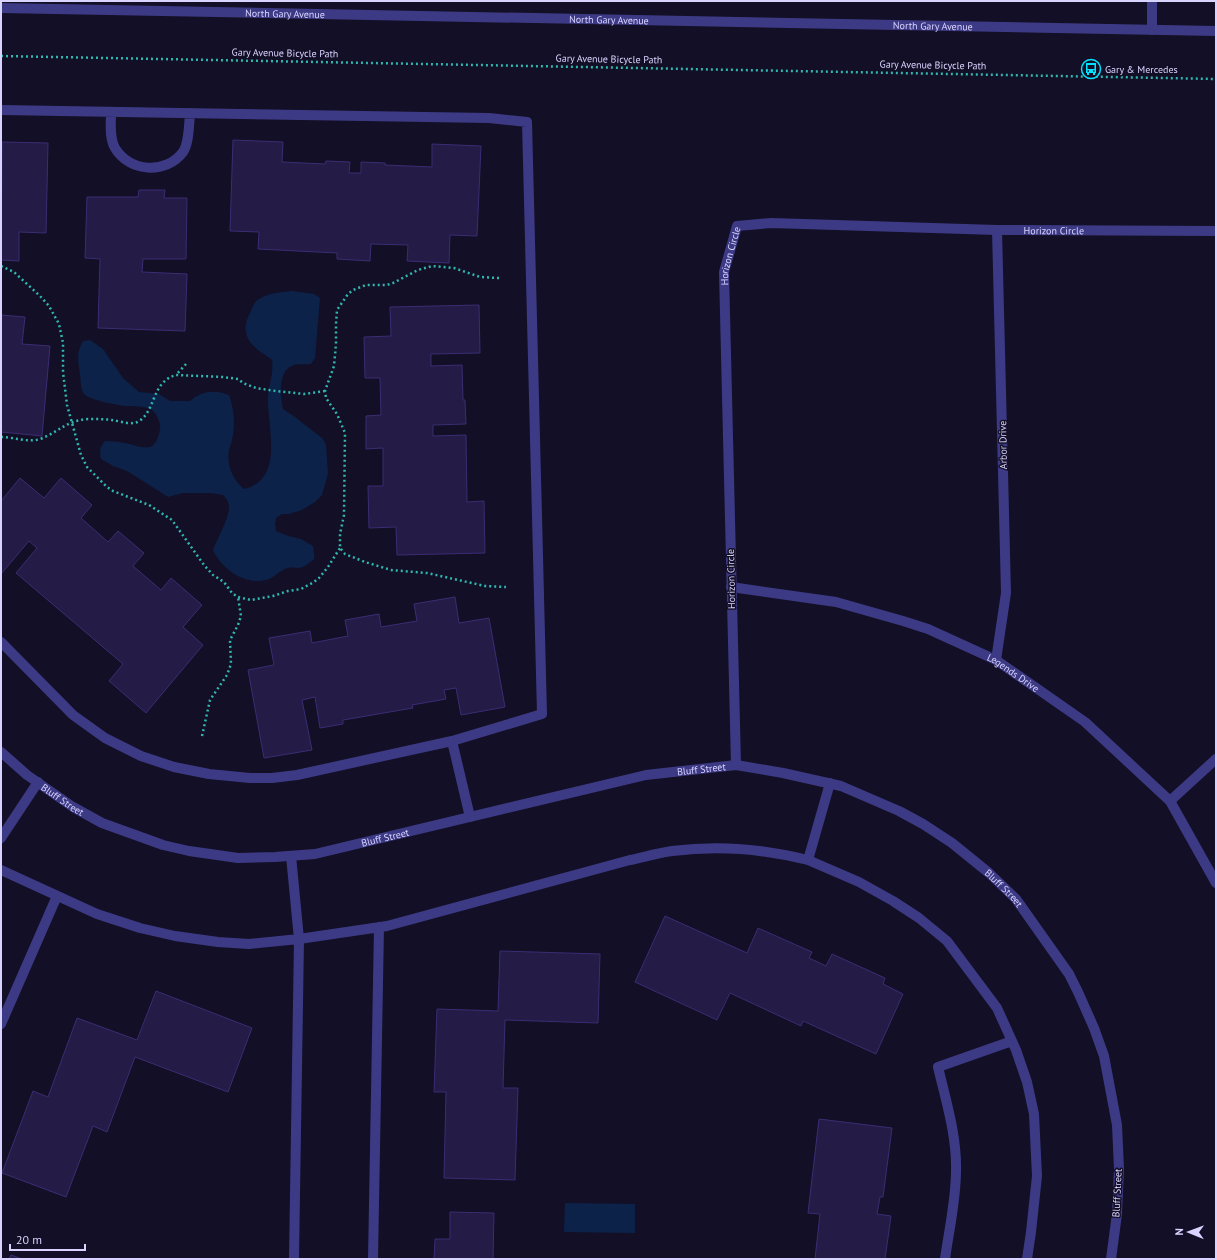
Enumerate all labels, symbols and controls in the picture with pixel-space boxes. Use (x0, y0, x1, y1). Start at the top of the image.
street label: North Gary Avenue (245, 6, 325, 21)
street label: North Gary Avenue (569, 12, 649, 27)
street label: North Gary Avenue (893, 18, 973, 33)
street label: Gary Avenue Bicycle Path (232, 46, 338, 60)
street label: Gary Avenue Bicycle Path (556, 52, 662, 66)
street label: Gary Avenue Bicycle Path (880, 58, 986, 72)
bus stop icon: Gary & Mercedes (1080, 58, 1102, 80)
place label: Gary & Mercedes (1105, 63, 1178, 76)
street label: Horizon Circle (1024, 224, 1084, 237)
street label: Horizon Circle (717, 225, 743, 285)
street label: Arbor Drive (996, 421, 1010, 469)
street label: Horizon Circle (724, 549, 738, 609)
street label: Legends Drive (985, 650, 1042, 695)
street label: Bluff Street (676, 760, 727, 778)
street label: Bluff Street (39, 780, 87, 819)
street label: Bluff Street (360, 825, 411, 849)
street label: Bluff Street (982, 866, 1026, 910)
street label: Bluff Street (1109, 1168, 1125, 1218)
north arrow (1169, 1212, 1209, 1252)
scale bar (10, 1226, 85, 1252)
text: N (1172, 1228, 1186, 1236)
text: 20 m (16, 1232, 42, 1247)

